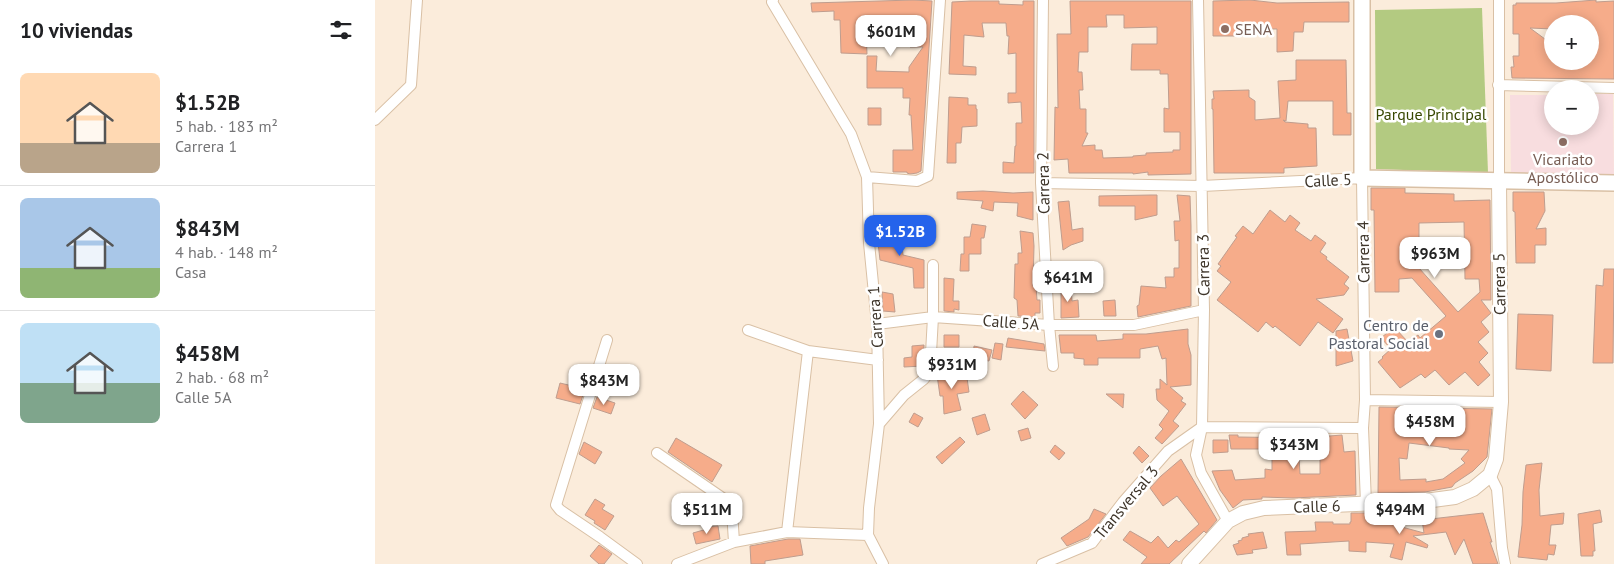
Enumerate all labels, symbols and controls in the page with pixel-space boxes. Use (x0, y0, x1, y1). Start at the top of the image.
pin: $601M (856, 15, 926, 57)
map controls (1544, 15, 1599, 135)
button: + (1544, 15, 1599, 70)
icon: filters (327, 16, 355, 44)
text: 10 viviendas (20, 17, 133, 44)
place label: SENA (1235, 19, 1273, 39)
text: $601M (866, 21, 916, 41)
marker: SENA (1219, 23, 1231, 35)
button: − (1544, 80, 1599, 135)
text: $1.52B (175, 89, 240, 116)
icon: home (60, 93, 120, 153)
park label: Parque Principal (1375, 104, 1487, 124)
text: 5 hab. · 183 m² (175, 116, 278, 136)
text: Carrera 1 (175, 136, 237, 156)
marker: Vicariato Apostólico (1557, 136, 1569, 148)
place label: Vicariato Apostólico (1527, 149, 1599, 187)
street label: Carrera 2 (1032, 152, 1054, 214)
street label: Calle 5 (1304, 169, 1352, 191)
pin: $1.52B (859, 214, 941, 257)
text: $843M (175, 215, 239, 242)
icon: home (60, 218, 120, 278)
street label: Carrera 4 (1352, 220, 1374, 283)
text: $1.52B (875, 221, 925, 241)
street label: Carrera 3 (1192, 234, 1214, 296)
pin: $963M (1400, 236, 1470, 279)
text: 4 hab. · 148 m² (175, 242, 278, 262)
text: $963M (1410, 243, 1460, 263)
street label: Carrera 5 (1488, 253, 1510, 315)
pin: $641M (1033, 260, 1103, 303)
text: Casa (175, 262, 206, 282)
text: $641M (1043, 267, 1093, 287)
street label: Carrera 1 (863, 285, 887, 349)
street label: Calle 5A (982, 310, 1041, 334)
place label: Centro de Pastoral Social (1329, 315, 1429, 353)
marker: Centro de Pastoral Social (1433, 328, 1445, 340)
text: $458M (175, 340, 239, 367)
icon: home (60, 343, 120, 403)
pin: $931M (917, 348, 987, 390)
text: $931M (927, 354, 977, 374)
pin: $843M (569, 364, 639, 406)
text: 2 hab. · 68 m² (175, 367, 269, 387)
text: $843M (579, 370, 629, 390)
text: Calle 5A (175, 387, 232, 407)
pin: $458M (1395, 404, 1465, 447)
text: $458M (1405, 411, 1455, 431)
pin: $343M (1259, 428, 1329, 470)
text: $343M (1269, 434, 1319, 454)
street label: Transversal 3 (1090, 461, 1162, 543)
pin: $511M (672, 492, 742, 535)
pin: $494M (1365, 492, 1435, 535)
street label: Calle 6 (1293, 495, 1341, 517)
text: $511M (682, 499, 732, 519)
text: $494M (1375, 499, 1425, 519)

